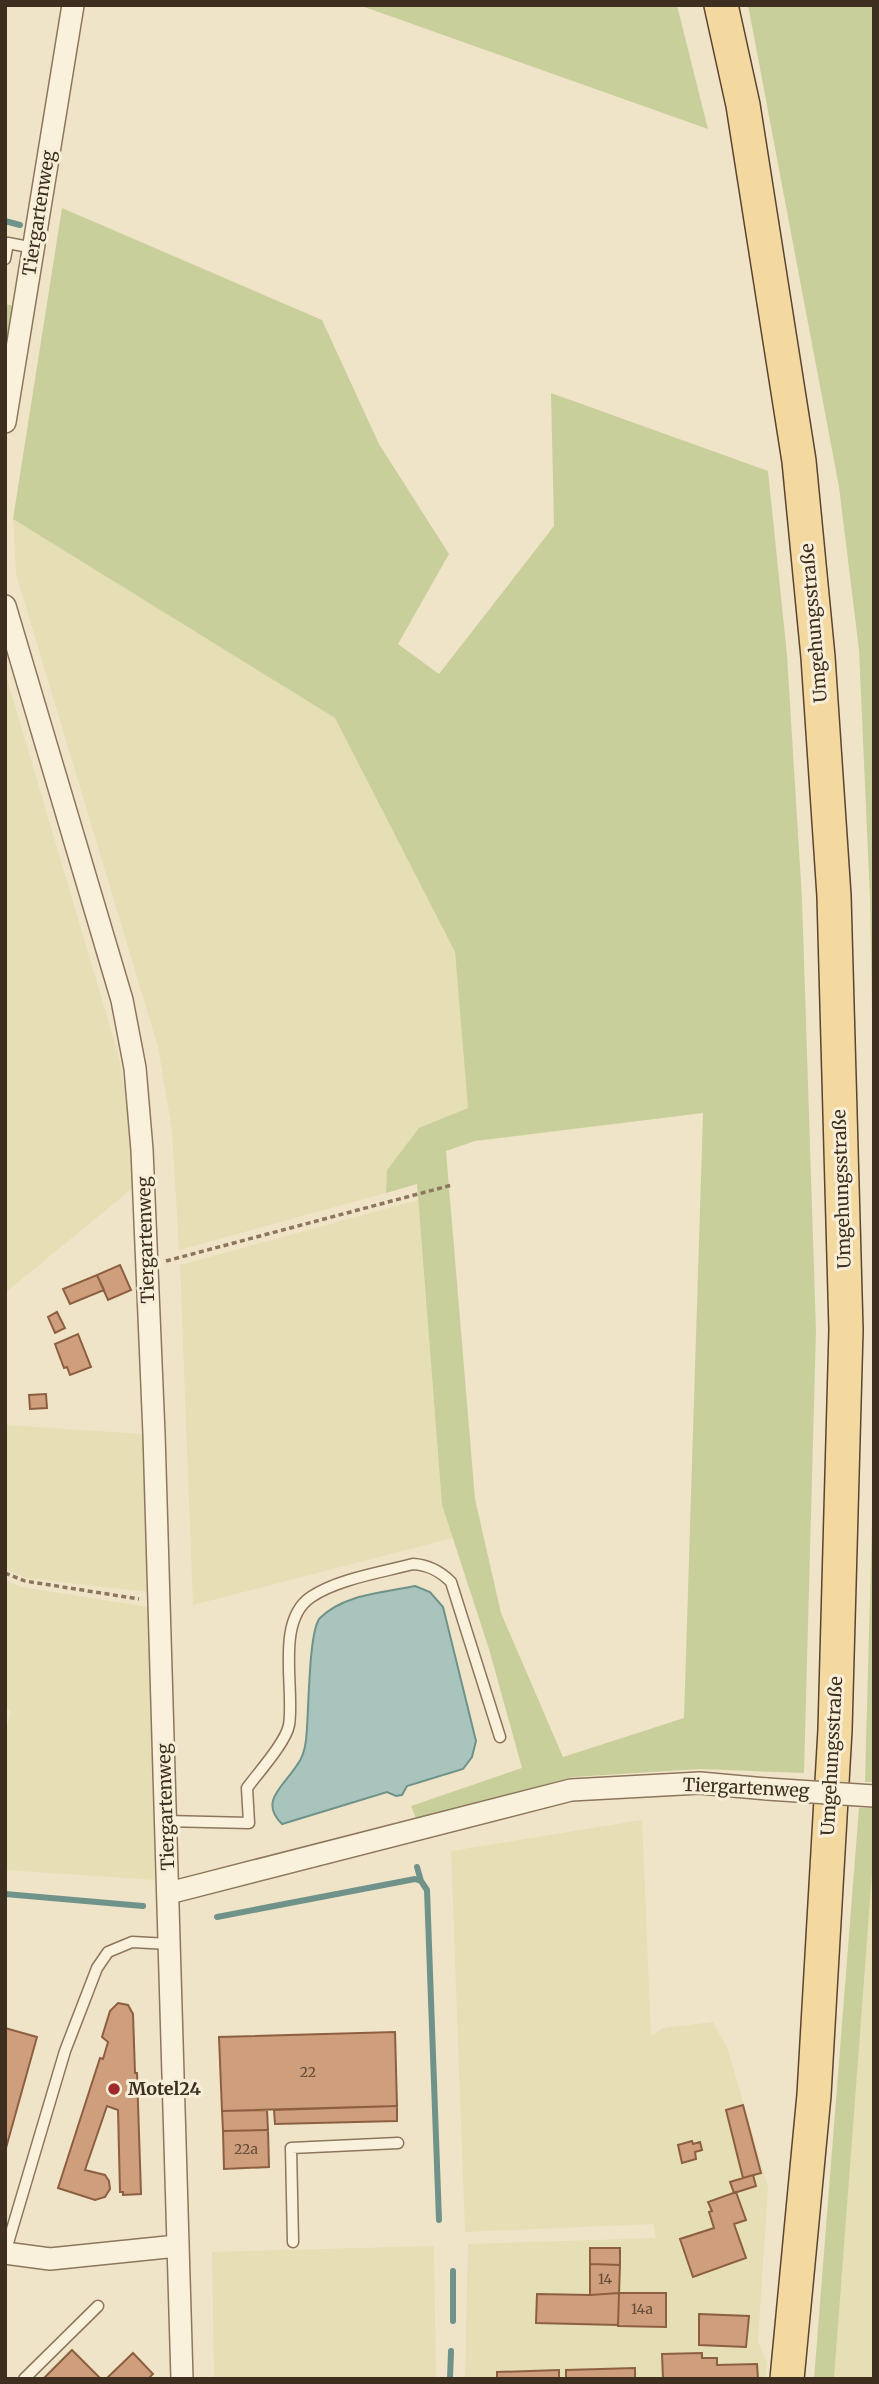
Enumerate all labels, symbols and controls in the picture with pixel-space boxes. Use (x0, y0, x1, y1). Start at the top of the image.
street label: Tiergartenweg (17, 148, 60, 278)
street label: Umgehungsstraße (795, 543, 832, 704)
street label: Umgehungsstraße (827, 1109, 856, 1269)
street label: Tiergartenweg (132, 1176, 159, 1304)
street label: Umgehungsstraße (816, 1676, 847, 1836)
street label: Tiergartenweg (152, 1743, 179, 1871)
street label: Tiergartenweg (682, 1773, 810, 1802)
house number: 22 (300, 2063, 316, 2081)
place label: Motel24 (128, 2077, 202, 2100)
marker: Motel24 (106, 2081, 122, 2097)
house number: 22a (234, 2140, 258, 2158)
house number: 14 (598, 2270, 612, 2288)
house number: 14a (631, 2300, 653, 2318)

